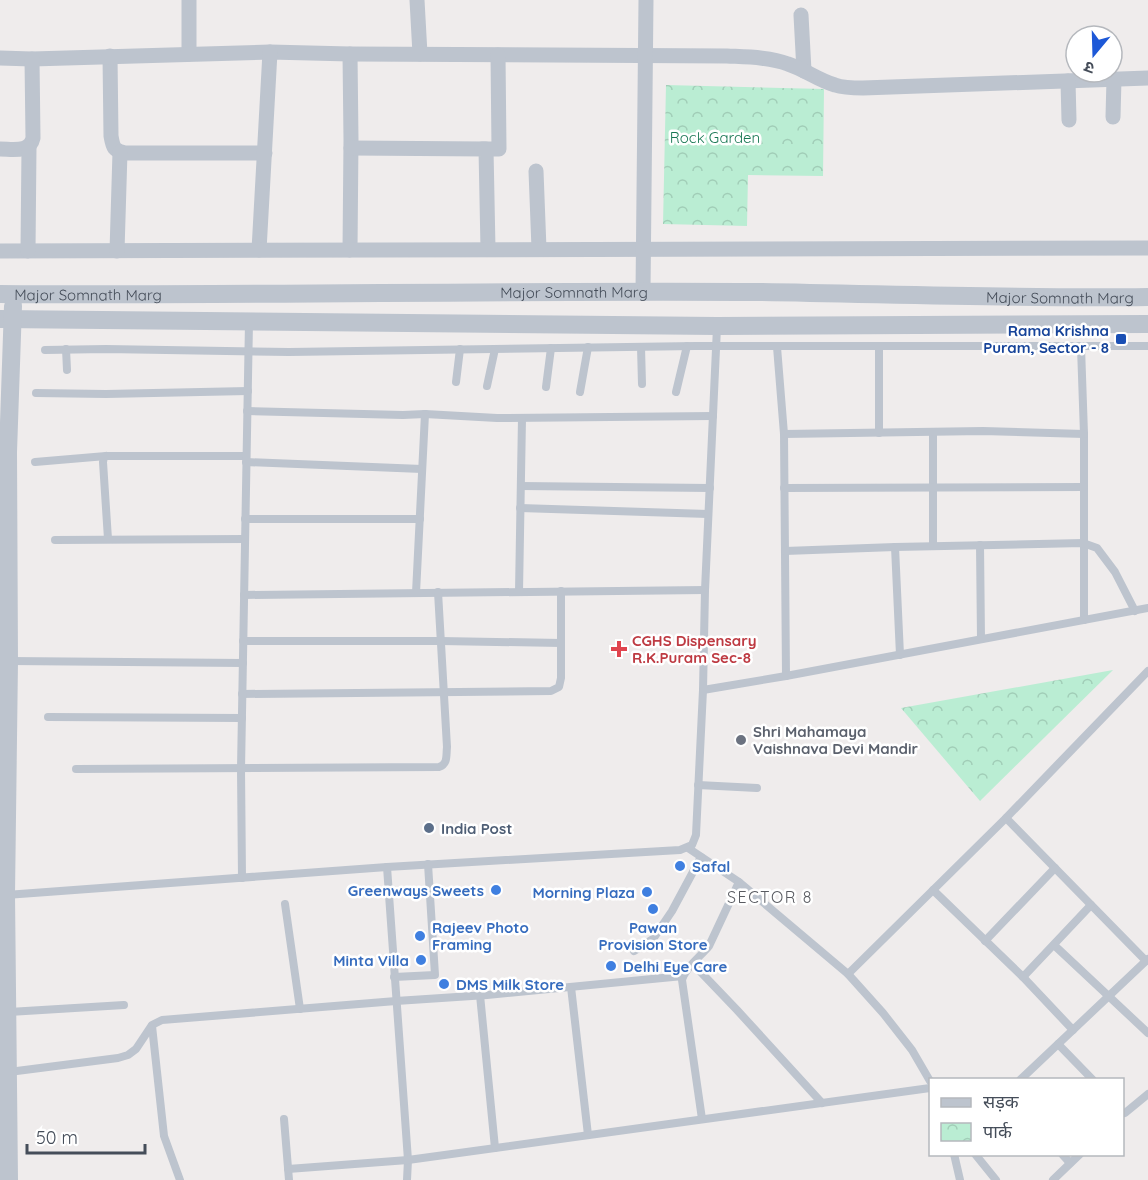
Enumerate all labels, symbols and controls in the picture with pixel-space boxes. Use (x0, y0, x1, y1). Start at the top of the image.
north arrow (1064, 24, 1124, 84)
text: उ (1081, 57, 1097, 79)
park label: Rock Garden (670, 128, 760, 147)
street label: Major Somnath Marg (500, 282, 648, 302)
street label: Major Somnath Marg (14, 285, 162, 304)
street label: Major Somnath Marg (986, 287, 1134, 307)
place label: Rama Krishna Puram, Sector - 8 (983, 321, 1109, 357)
marker: Rama Krishna Puram, Sector - 8 (1114, 332, 1128, 346)
place label: CGHS Dispensary R.K.Puram Sec-8 (632, 631, 757, 667)
marker: CGHS Dispensary R.K.Puram Sec-8 (610, 640, 628, 658)
place label: Shri Mahamaya Vaishnava Devi Mandir (753, 722, 919, 758)
marker: Shri Mahamaya Vaishnava Devi Mandir (734, 733, 748, 747)
place label: India Post (441, 819, 512, 838)
marker: India Post (422, 821, 436, 835)
place label: Safal (692, 857, 730, 876)
marker: Safal (673, 859, 687, 873)
place label: Greenways Sweets (348, 881, 484, 900)
marker: Greenways Sweets (489, 883, 503, 897)
place label: Morning Plaza (532, 883, 635, 902)
marker: Morning Plaza (640, 885, 654, 899)
district label: SECTOR 8 (727, 887, 813, 907)
marker: Pawan Provision Store (646, 902, 660, 916)
place label: Rajeev Photo Framing (432, 918, 529, 954)
place label: Pawan Provision Store (598, 918, 708, 954)
marker: Rajeev Photo Framing (413, 929, 427, 943)
place label: Minta Villa (333, 951, 409, 970)
marker: Minta Villa (414, 953, 428, 967)
place label: Delhi Eye Care (623, 957, 727, 976)
marker: Delhi Eye Care (604, 959, 618, 973)
place label: DMS Milk Store (456, 975, 564, 994)
marker: DMS Milk Store (437, 977, 451, 991)
legend (929, 1078, 1124, 1156)
text: सड़क (983, 1090, 1020, 1113)
scale bar (27, 1117, 146, 1155)
text: पार्क (983, 1120, 1013, 1143)
text: 50 m (36, 1126, 78, 1149)

